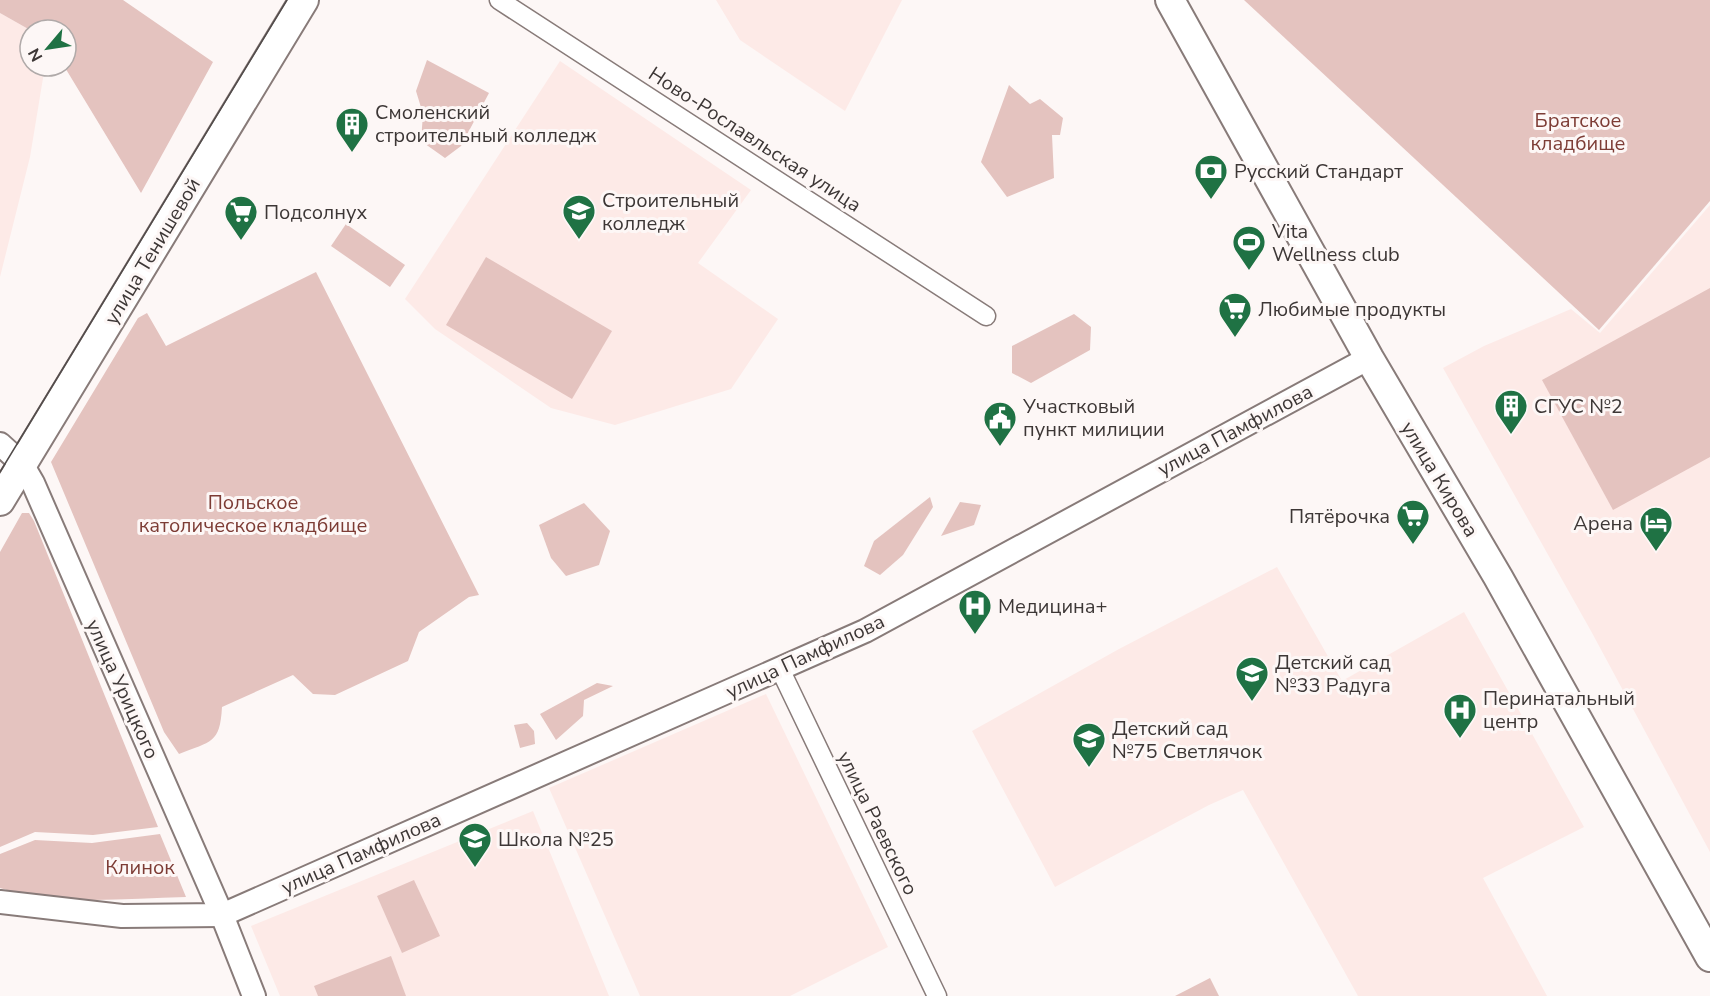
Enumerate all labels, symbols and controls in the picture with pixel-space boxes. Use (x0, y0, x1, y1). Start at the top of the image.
north arrow (18, 18, 78, 78)
text: N (23, 44, 48, 65)
street label: Ново-Рославльская улица (643, 60, 866, 218)
place label: Смоленский строительный колледж (375, 99, 597, 149)
building icon: Смоленский строительный колледж (334, 106, 370, 153)
park label: Братское кладбище (1531, 107, 1625, 157)
bank icon: Русский Стандарт (1193, 153, 1229, 200)
place label: Русский Стандарт (1234, 158, 1403, 185)
street label: улица Тенишевой (98, 173, 207, 330)
place label: Строительный колледж (602, 187, 739, 237)
school or university icon: Строительный колледж (561, 193, 597, 240)
supermarket icon: Подсолнух (223, 194, 259, 241)
place label: Подсолнух (264, 199, 367, 226)
place label: Vita Wellness club (1271, 218, 1400, 268)
sports icon: Vita Wellness club (1231, 224, 1267, 271)
supermarket icon: Любимые продукты (1217, 291, 1253, 338)
place label: Любимые продукты (1258, 296, 1446, 323)
street label: улица Памфилова (1153, 378, 1318, 483)
building icon: СГУС №2 (1493, 388, 1529, 435)
place label: Участковый пункт милиции (1022, 393, 1165, 443)
place label: СГУС №2 (1534, 393, 1623, 420)
public building icon: Участковый пункт милиции (982, 400, 1018, 447)
street label: улица Кирова (1394, 416, 1485, 542)
park label: Польское католическое кладбище (139, 489, 367, 539)
supermarket icon: Пятёрочка (1395, 498, 1431, 545)
place label: Пятёрочка (1289, 503, 1390, 530)
hotel icon: Арена (1638, 505, 1674, 552)
place label: Арена (1573, 510, 1633, 537)
hospital icon: Медицина+ (957, 588, 993, 635)
place label: Медицина+ (998, 593, 1108, 620)
street label: улица Памфилова (722, 608, 889, 705)
street label: улица Урицкого (80, 615, 165, 763)
place label: Детский сад №33 Радуга (1275, 649, 1391, 699)
school or university icon: Детский сад №33 Радуга (1234, 655, 1270, 702)
place label: Перинатальный центр (1483, 685, 1635, 735)
hospital icon: Перинатальный центр (1442, 692, 1478, 739)
place label: Детский сад №75 Светлячок (1112, 715, 1262, 765)
school or university icon: Детский сад №75 Светлячок (1071, 721, 1107, 768)
street label: улица Раевского (831, 747, 924, 900)
street label: улица Памфилова (277, 806, 445, 901)
school or university icon: Школа №25 (457, 821, 493, 868)
place label: Школа №25 (498, 826, 614, 853)
park label: Клинок (105, 854, 175, 881)

